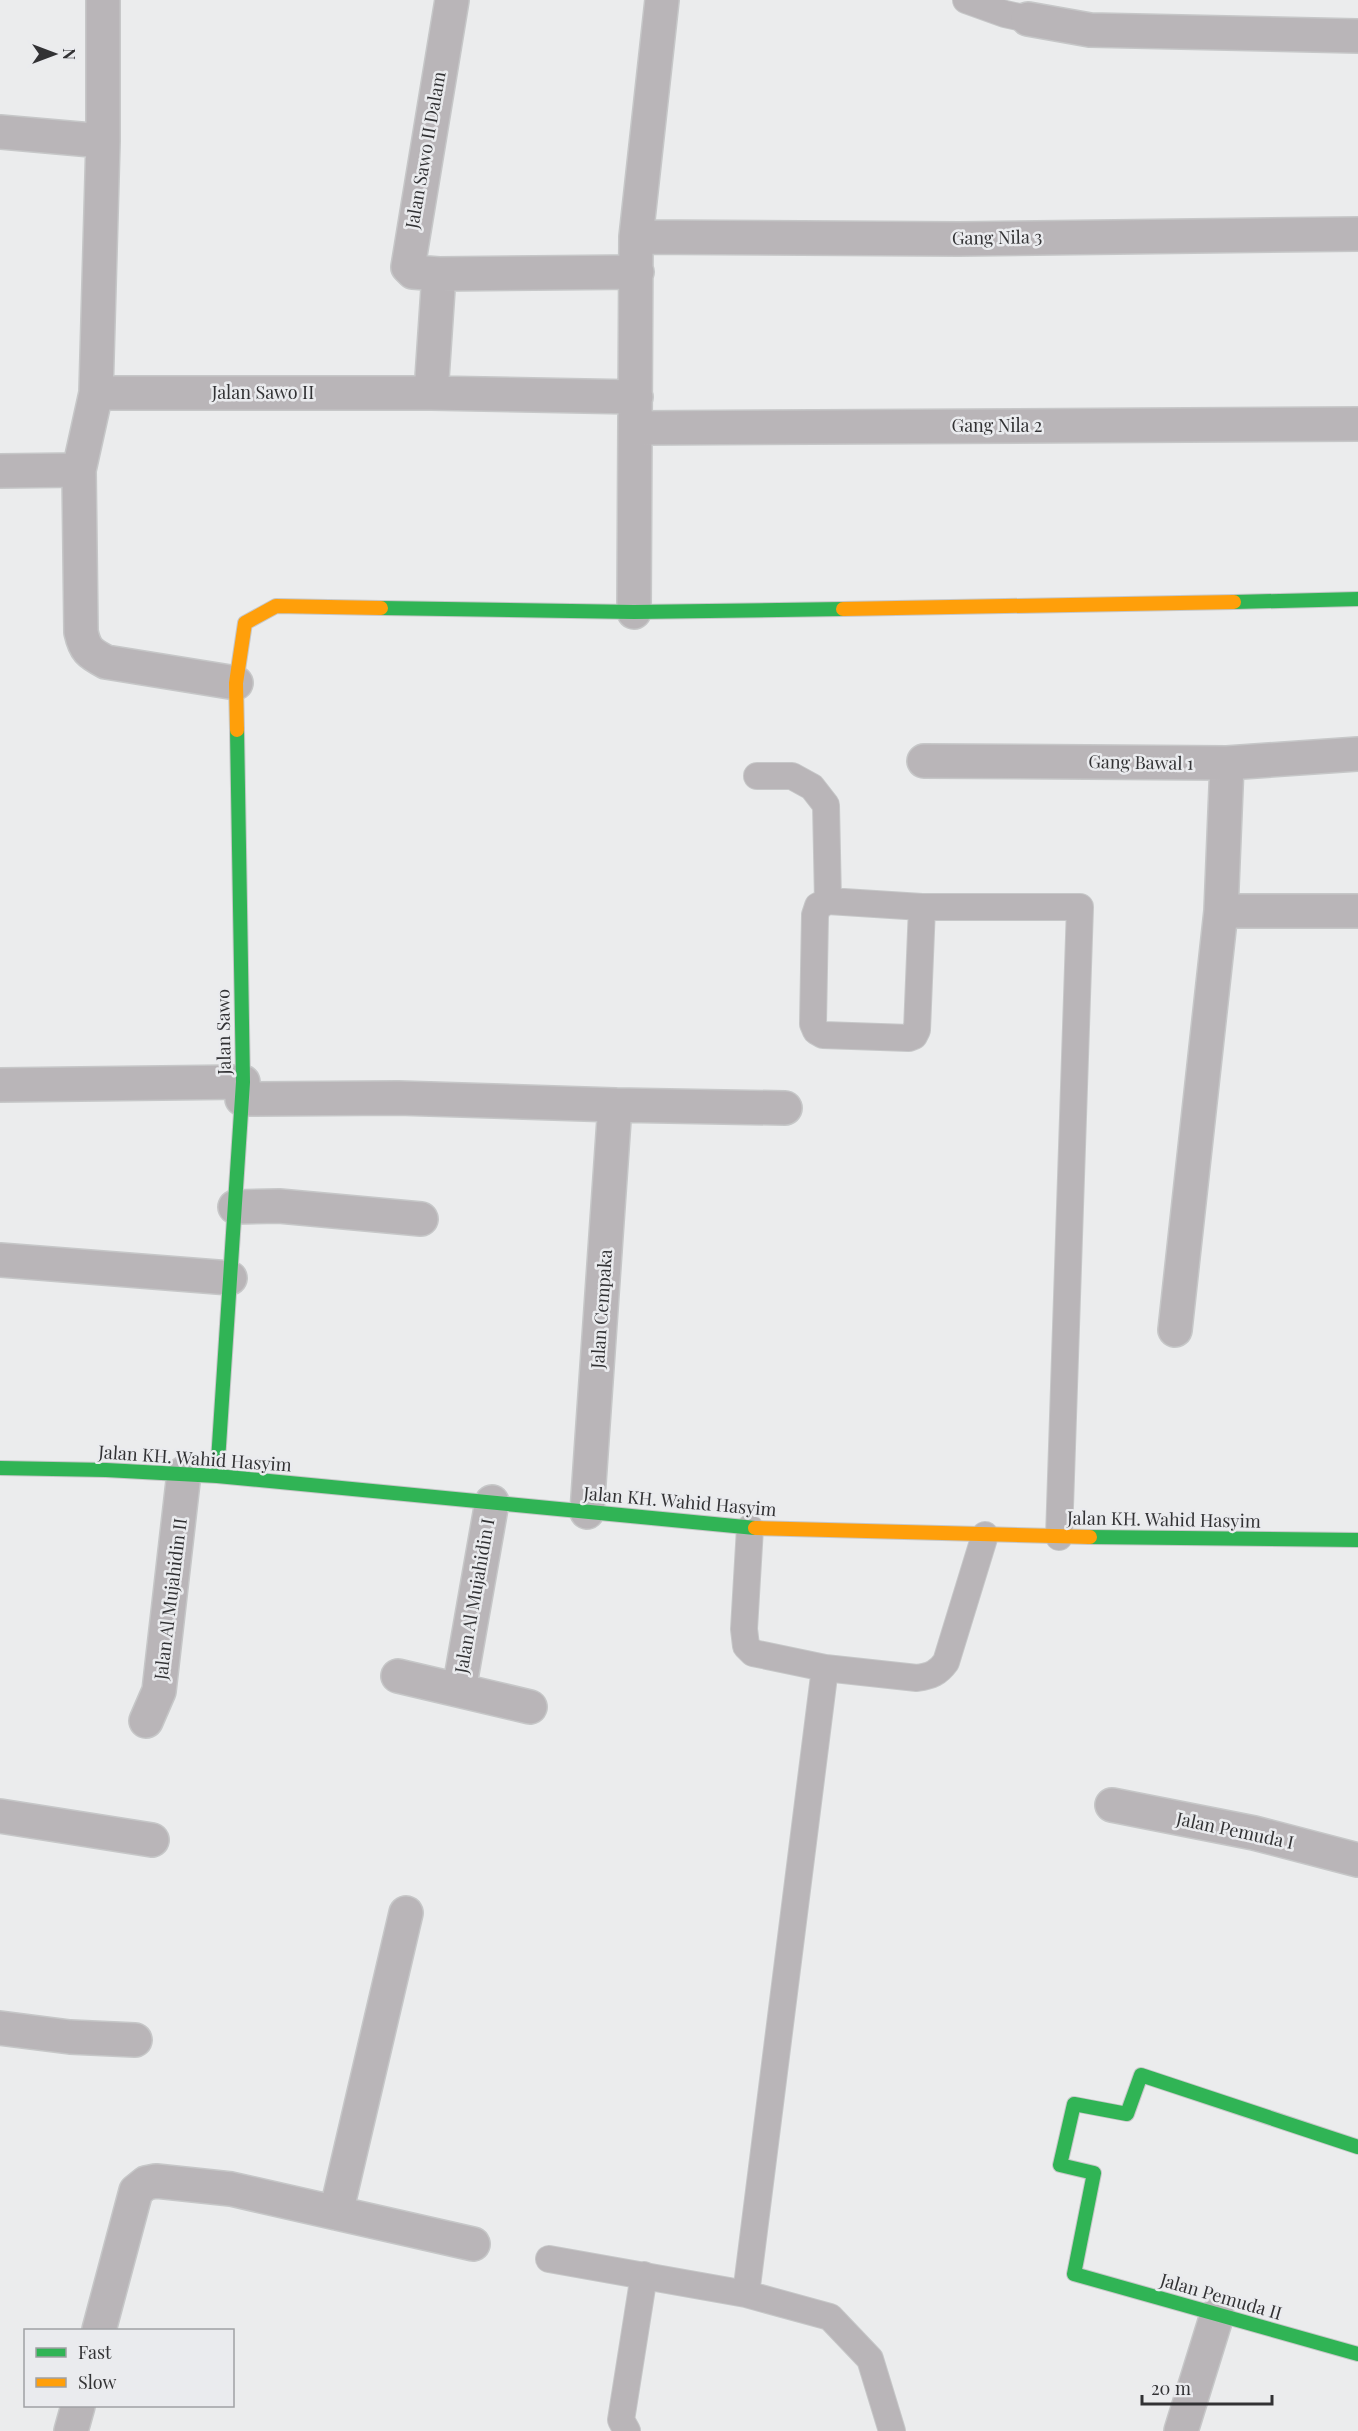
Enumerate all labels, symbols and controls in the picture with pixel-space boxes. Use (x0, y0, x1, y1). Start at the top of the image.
north arrow (24, 24, 84, 84)
text: N (59, 48, 80, 60)
street label: Jalan Sawo II Dalam (399, 69, 451, 231)
street label: Gang Nila 3 (952, 224, 1042, 250)
street label: Jalan Sawo II (211, 380, 314, 404)
street label: Gang Nila 2 (952, 413, 1042, 437)
street label: Gang Bawal 1 (1088, 749, 1194, 775)
street label: Jalan Sawo (210, 989, 236, 1076)
street label: Jalan Cempaka (585, 1249, 617, 1370)
street label: Jalan KH. Wahid Hasyim (97, 1439, 293, 1477)
street label: Jalan KH. Wahid Hasyim (582, 1481, 778, 1521)
street label: Jalan KH. Wahid Hasyim (1066, 1505, 1261, 1533)
street label: Jalan Al Mujahidin II (148, 1517, 192, 1682)
street label: Jalan Al Mujahidin I (448, 1517, 499, 1676)
street label: Jalan Pemuda I (1173, 1806, 1296, 1854)
street label: Jalan Pemuda II (1157, 2267, 1285, 2325)
legend (24, 2329, 234, 2407)
text: Fast (78, 2340, 112, 2364)
scale bar (1142, 2368, 1272, 2406)
text: Slow (78, 2370, 116, 2394)
text: 20 m (1151, 2376, 1191, 2400)

